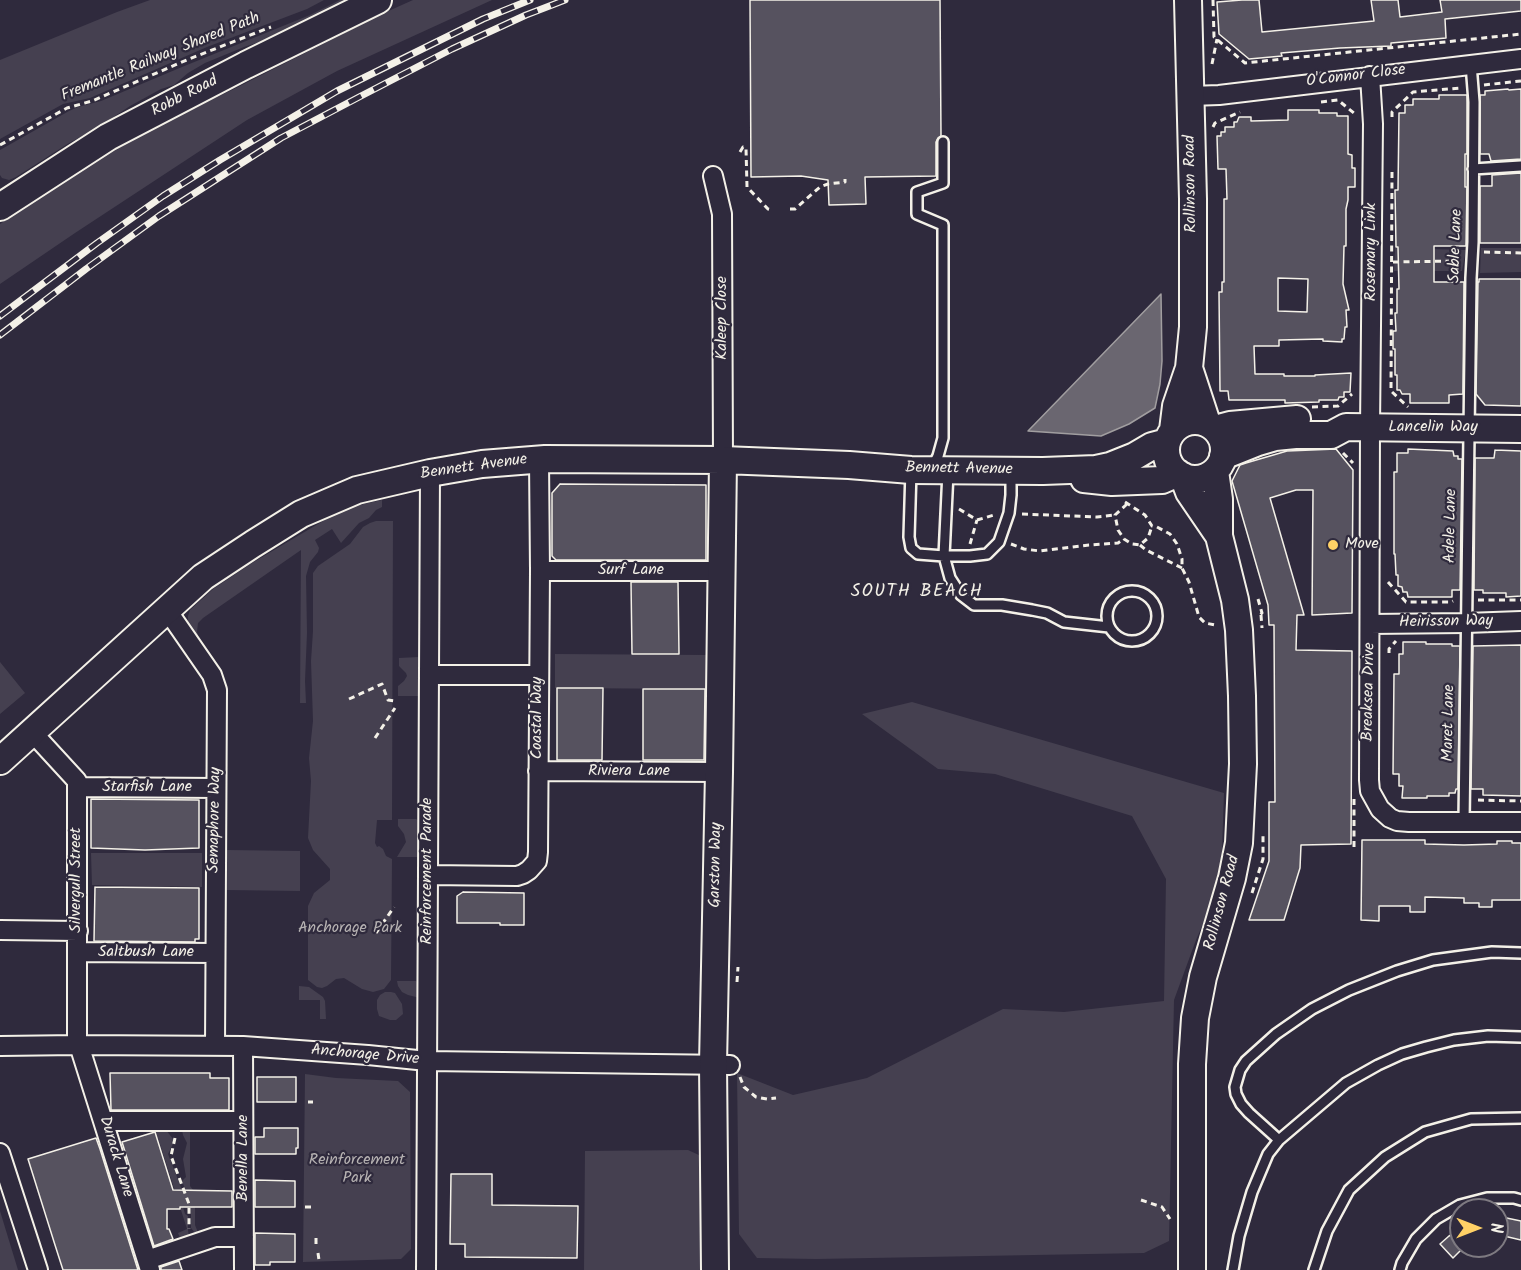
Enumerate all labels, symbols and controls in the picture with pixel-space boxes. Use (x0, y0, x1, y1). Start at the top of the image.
street label: Fremantle Railway Shared Path (59, 9, 263, 107)
street label: O'Connor Close (1305, 61, 1407, 93)
street label: Robb Road (149, 72, 221, 122)
street label: Rollinson Road (1182, 135, 1202, 233)
street label: Rosemary Link (1362, 203, 1382, 301)
street label: Sable Lane (1446, 209, 1468, 283)
street label: Kaleep Close (713, 276, 733, 360)
street label: Lancelin Way (1388, 418, 1478, 438)
street label: Bennett Avenue (419, 451, 529, 485)
street label: Bennett Avenue (905, 459, 1013, 481)
street label: Adele Lane (1442, 489, 1462, 563)
place label: Move (1345, 535, 1379, 555)
marker: Move (1326, 538, 1340, 552)
street label: Surf Lane (598, 561, 664, 581)
district label: SOUTH BEACH (851, 582, 983, 604)
street label: Heirisson Way (1399, 613, 1493, 633)
street label: Breaksea Drive (1360, 642, 1380, 742)
street label: Coastal Way (528, 677, 548, 759)
street label: Maret Lane (1440, 684, 1460, 762)
street label: Riviera Lane (588, 762, 670, 782)
street label: Semaphore Way (205, 767, 227, 873)
street label: Starfish Lane (102, 778, 192, 798)
street label: Reinforcement Parade (418, 797, 438, 945)
street label: Garston Way (707, 822, 727, 908)
street label: Silvergull Street (67, 827, 87, 933)
street label: Rollinson Road (1201, 853, 1245, 953)
park label: Anchorage Park (298, 919, 402, 939)
street label: Saltbush Lane (98, 943, 194, 963)
street label: Anchorage Drive (310, 1042, 420, 1070)
street label: Durack Lane (94, 1114, 136, 1200)
street label: Benella Lane (234, 1115, 254, 1201)
park label: Reinforcement Park (309, 1151, 405, 1189)
north arrow (1449, 1198, 1509, 1258)
text: N (1483, 1223, 1508, 1233)

